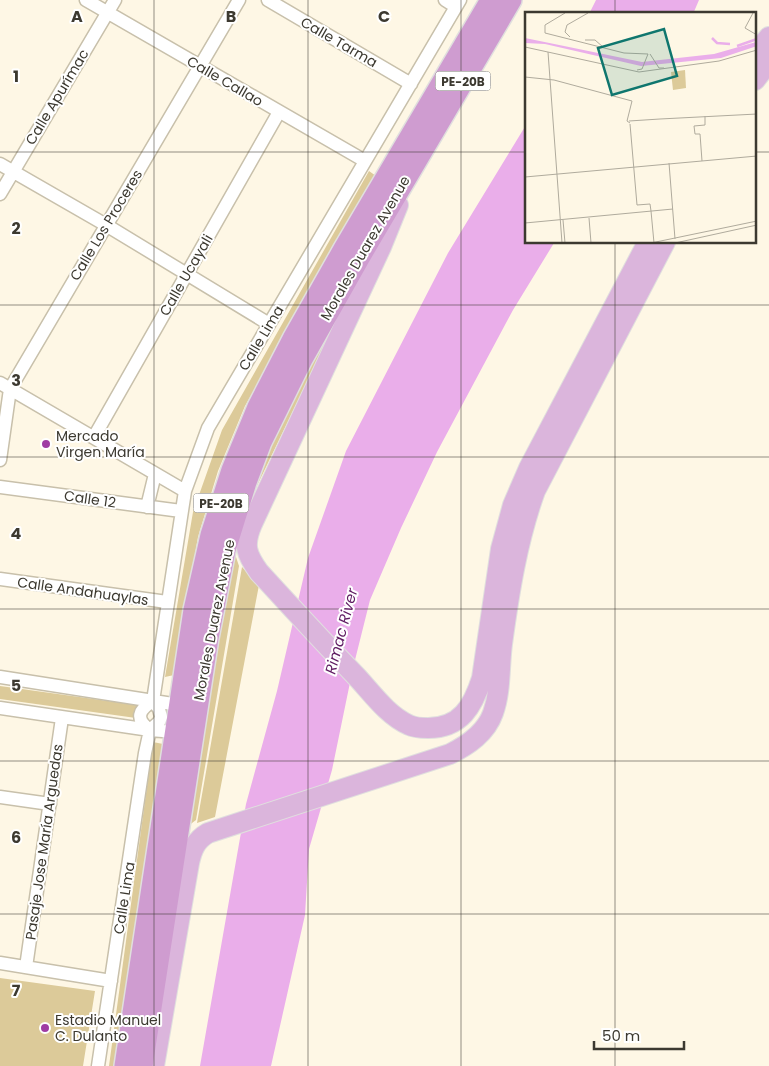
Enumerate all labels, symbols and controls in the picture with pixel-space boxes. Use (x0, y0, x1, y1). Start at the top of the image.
text: A (71, 5, 83, 28)
text: B (226, 5, 236, 28)
text: C (378, 5, 390, 28)
street label: Calle Tarma (297, 12, 381, 72)
inset map (525, 12, 756, 244)
street label: Calle Apurímac (20, 45, 94, 149)
street label: Calle Callao (183, 51, 267, 111)
text: 1 (13, 65, 19, 88)
road number: PE-20B (436, 72, 490, 90)
street label: Calle Los Proceres (65, 166, 147, 284)
street label: Morales Duarez Avenue (315, 172, 415, 324)
text: 2 (11, 217, 21, 240)
street label: Calle Ucayali (155, 230, 217, 320)
street label: Calle Lima (234, 302, 288, 374)
text: 3 (11, 369, 21, 392)
place label: Mercado Virgen María (56, 426, 145, 462)
marker: Mercado Virgen María (40, 438, 52, 450)
street label: Calle 12 (63, 485, 117, 513)
road number: PE-20B (194, 493, 248, 512)
text: 4 (11, 522, 22, 545)
street label: Morales Duarez Avenue (189, 537, 240, 702)
street label: Calle Andahuaylas (16, 572, 150, 610)
water label: Rimac River (319, 585, 363, 676)
text: 5 (11, 674, 21, 697)
street label: Pasaje Jose María Arguedas (20, 743, 68, 941)
text: 6 (11, 826, 21, 849)
street label: Calle Lima (108, 860, 140, 936)
text: 7 (12, 979, 21, 1002)
place label: Estadio Manuel C. Dulanto (55, 1010, 161, 1046)
scale bar (594, 1018, 684, 1050)
marker: Estadio Manuel C. Dulanto (39, 1022, 51, 1034)
text: 50 m (602, 1025, 640, 1046)

